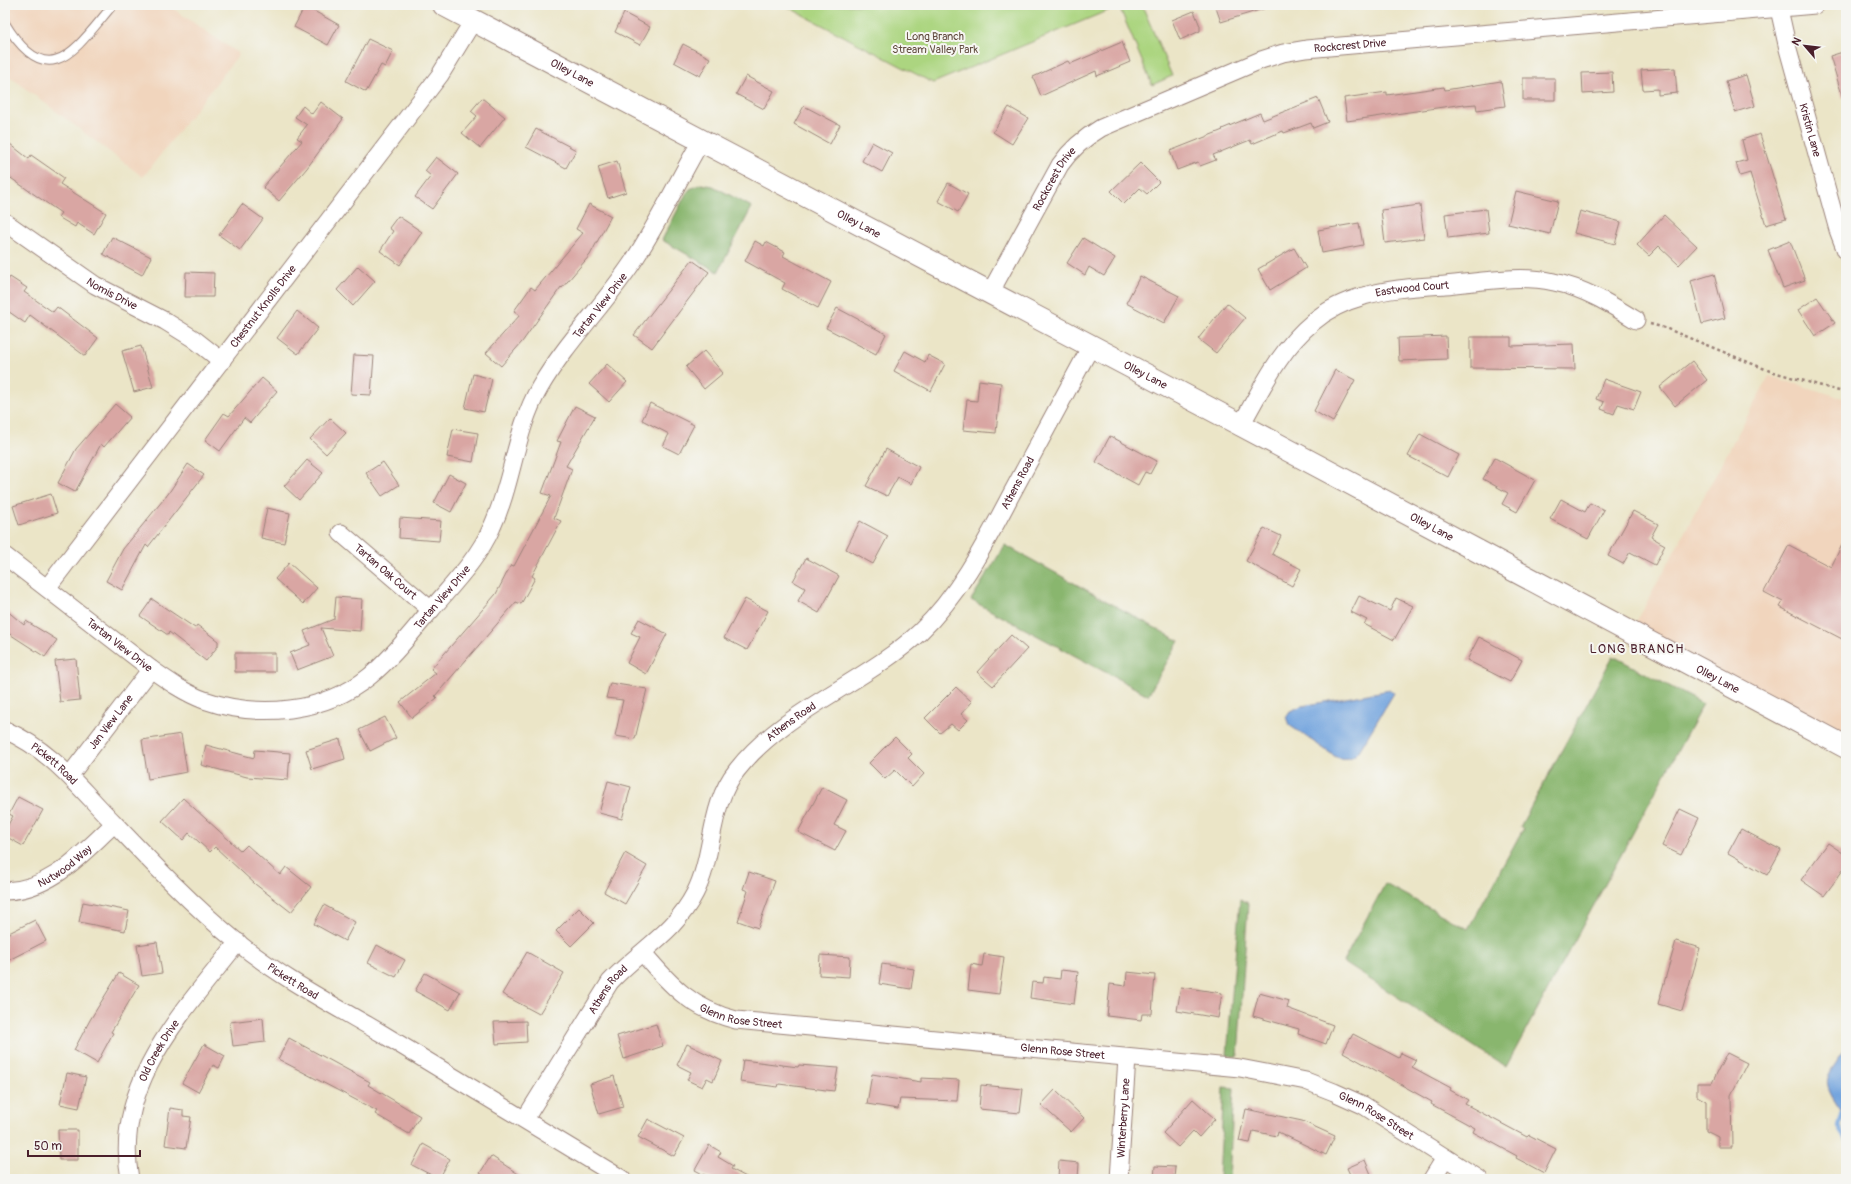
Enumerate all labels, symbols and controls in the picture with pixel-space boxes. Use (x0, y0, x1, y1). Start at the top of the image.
north arrow (1785, 26, 1825, 66)
park label: Long Branch Stream Valley Park (892, 30, 978, 56)
text: N (1789, 35, 1804, 48)
street label: Rockcrest Drive (1313, 36, 1387, 55)
street label: Olley Lane (548, 56, 597, 90)
street label: Kristin Lane (1796, 102, 1824, 159)
street label: Rockcrest Drive (1030, 144, 1079, 213)
street label: Olley Lane (835, 207, 883, 241)
street label: Chestnut Knolls Drive (228, 262, 299, 350)
street label: Tartan View Drive (570, 270, 630, 341)
street label: Nomis Drive (84, 275, 140, 313)
street label: Eastwood Court (1374, 279, 1450, 300)
street label: Olley Lane (1121, 358, 1170, 392)
street label: Athens Road (998, 455, 1037, 512)
street label: Olley Lane (1408, 510, 1456, 544)
street label: Tartan Oak Court (352, 541, 420, 602)
street label: Tartan View Drive (412, 562, 474, 632)
street label: Tartan View Drive (84, 616, 155, 675)
district label: LONG BRANCH (1589, 641, 1685, 657)
street label: Olley Lane (1694, 662, 1742, 696)
street label: Jan View Lane (86, 692, 136, 752)
street label: Athens Road (764, 699, 818, 744)
street label: Pickett Road (28, 740, 80, 788)
street label: Nutwood Way (36, 842, 95, 890)
street label: Pickett Road (265, 961, 321, 1002)
street label: Athens Road (586, 962, 630, 1017)
street label: Glenn Rose Street (697, 1001, 783, 1031)
street label: Old Creek Drive (136, 1017, 182, 1084)
street label: Glenn Rose Street (1020, 1041, 1106, 1062)
street label: Winterberry Lane (1114, 1077, 1133, 1158)
street label: Glenn Rose Street (1337, 1089, 1416, 1143)
scale bar (28, 1132, 140, 1158)
text: 50 m (34, 1139, 62, 1154)

